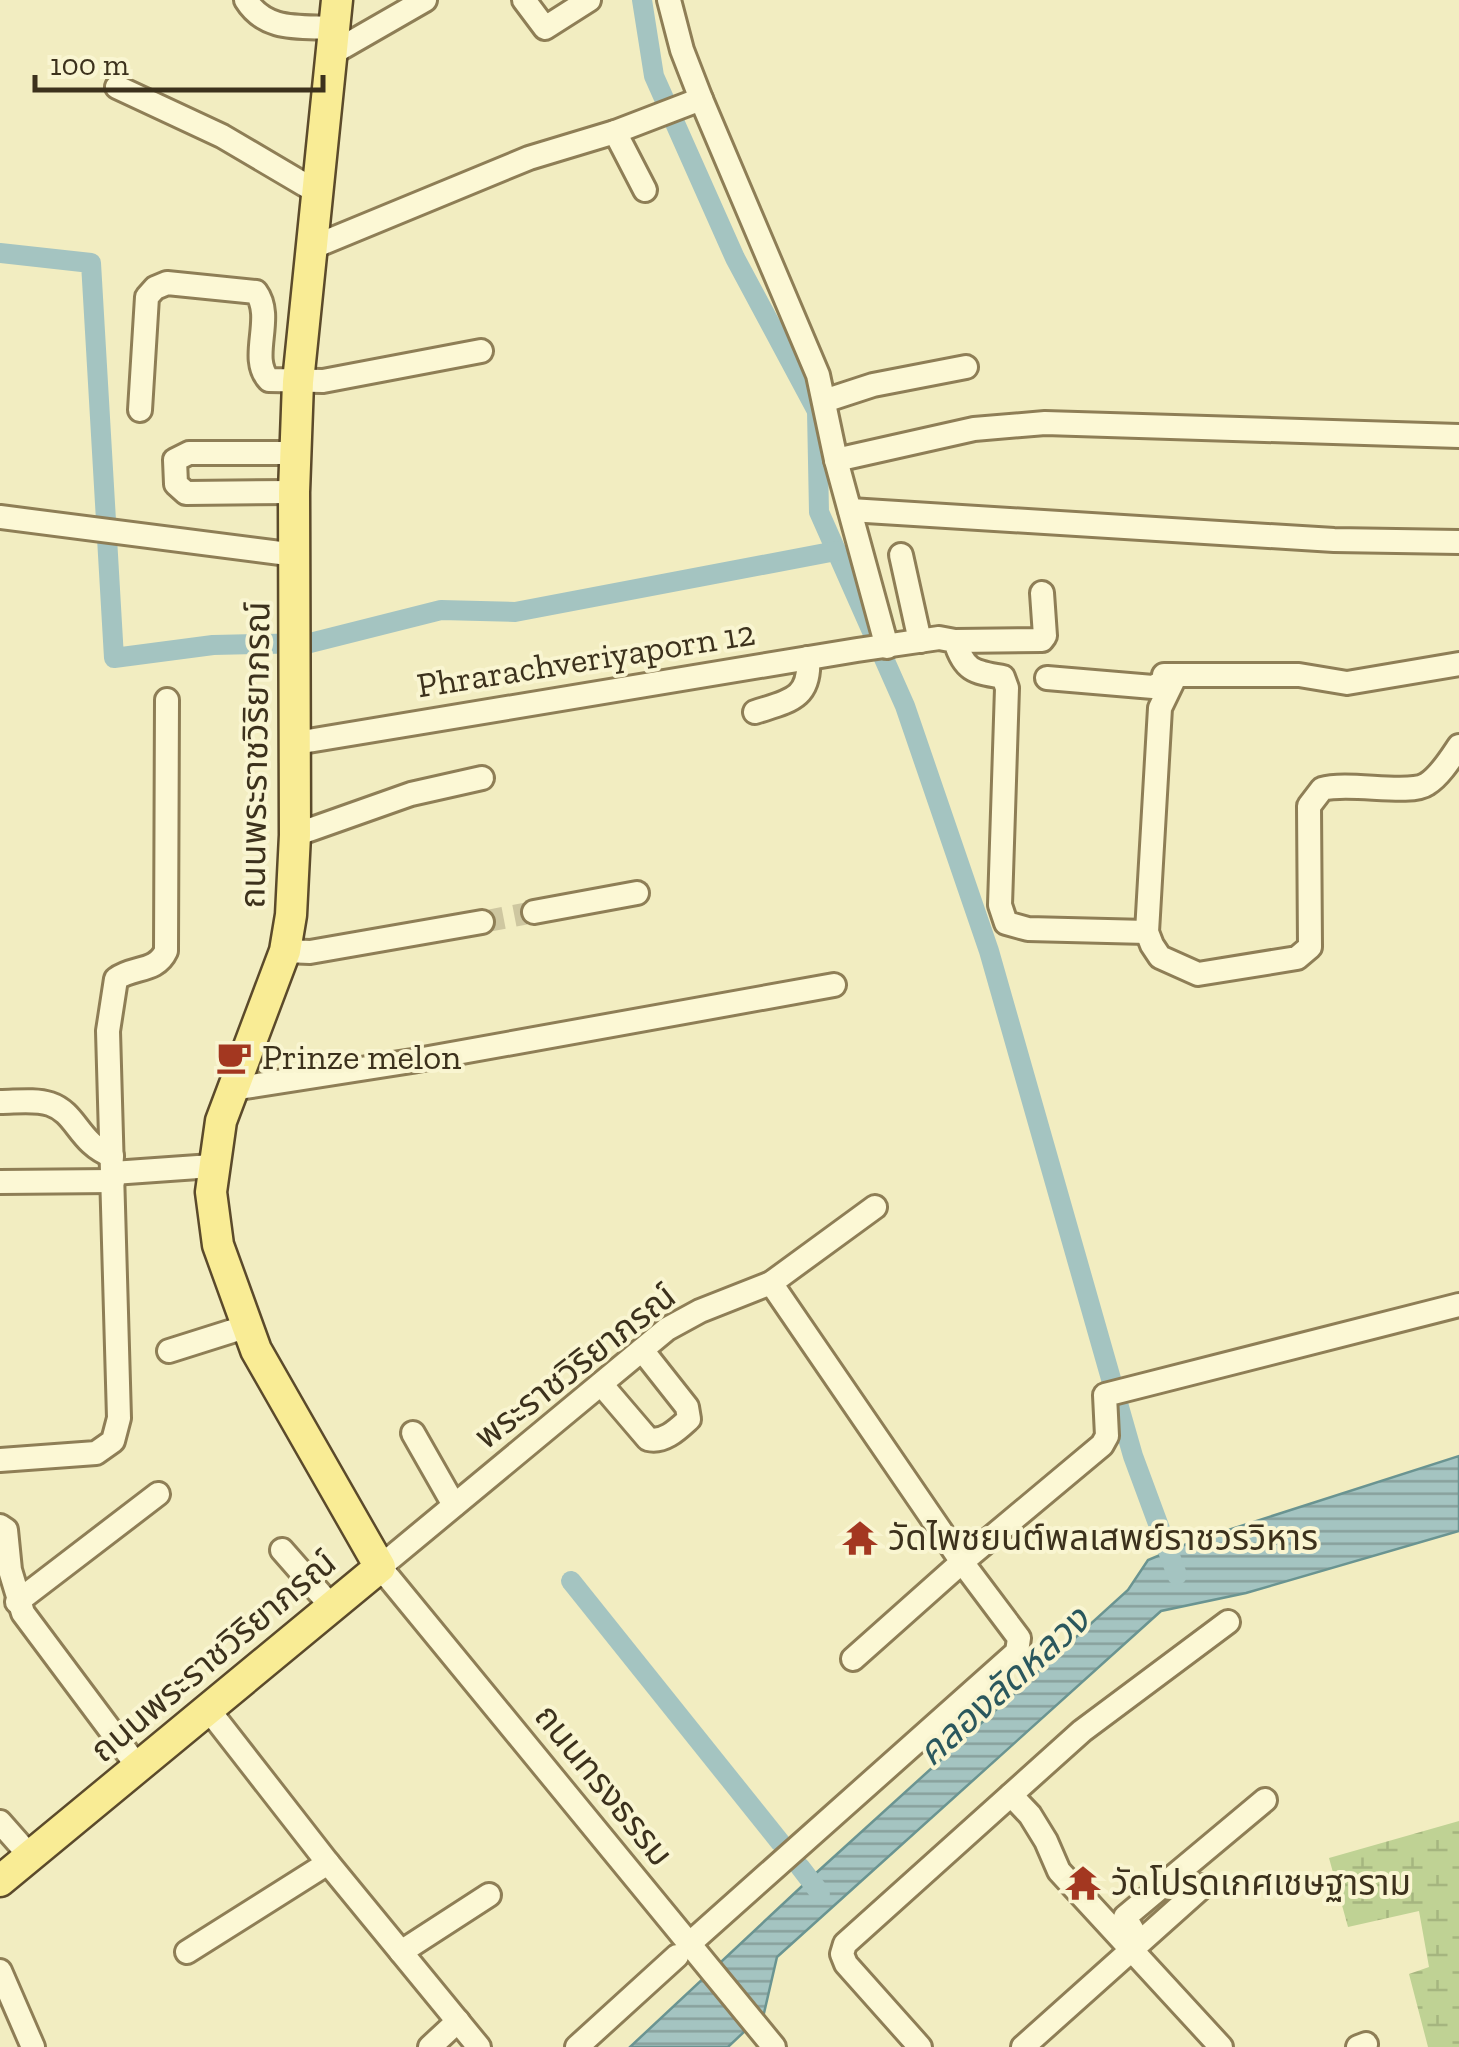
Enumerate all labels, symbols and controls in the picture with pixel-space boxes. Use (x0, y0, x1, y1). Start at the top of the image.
scale bar (35, 30, 322, 92)
text: 100 m (50, 47, 129, 83)
street label: ถนนพระราชวิริยาภรณ์ (231, 601, 279, 909)
street label: Phrarachveriyaporn 12 (414, 612, 758, 706)
place label: Prinze melon (262, 1036, 461, 1078)
cafe icon: Prinze melon (215, 1038, 253, 1076)
street label: พระราชวิริยาภรณ์ (466, 1275, 684, 1457)
place label: วัดไพชยนต์พลเสพย์ราชวรวิหาร (888, 1517, 1318, 1559)
temple icon: วัดไพชยนต์พลเสพย์ราชวรวิหาร (841, 1519, 879, 1557)
street label: ถนนพระราชวิริยาภรณ์ (82, 1541, 344, 1771)
water label: คลองลัดหลวง (908, 1596, 1100, 1775)
street label: ถนนทรงธรรม (526, 1696, 682, 1874)
place label: วัดโปรดเกศเชษฐาราม (1111, 1862, 1411, 1904)
temple icon: วัดโปรดเกศเชษฐาราม (1064, 1864, 1102, 1902)

